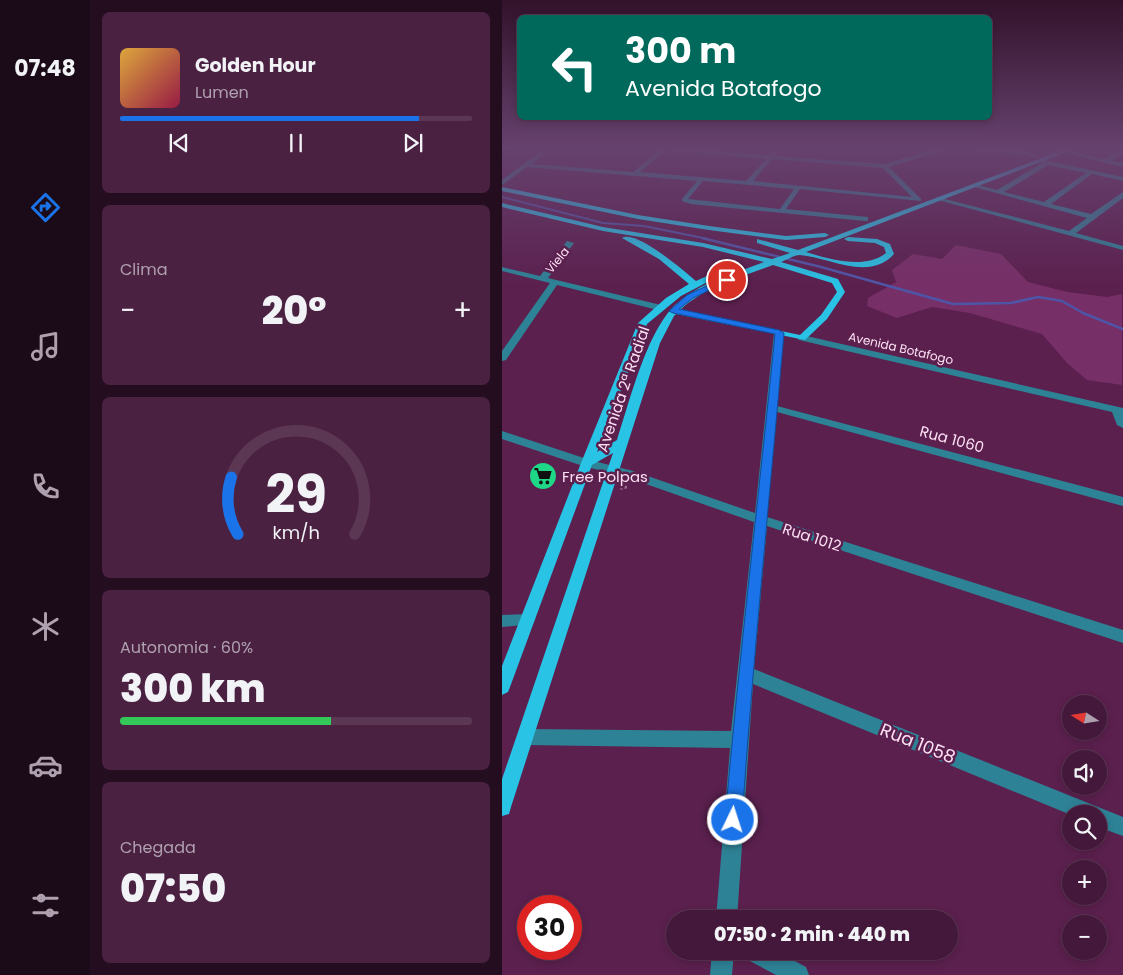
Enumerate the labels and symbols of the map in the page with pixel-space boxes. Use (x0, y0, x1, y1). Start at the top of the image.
street label: Viela (541, 243, 573, 277)
pin (706, 259, 748, 301)
street label: Avenida 2ª Radial (592, 323, 654, 455)
street label: Avenida Botafogo (847, 328, 955, 368)
street label: Rua 1060 (917, 420, 987, 458)
supermarket icon: Free Polpas (528, 461, 558, 491)
place label: Free Polpas (562, 466, 648, 487)
street label: Rua 1012 (780, 518, 844, 556)
north arrow (1062, 695, 1107, 740)
street label: Rua 1058 (877, 717, 959, 769)
position arrow (706, 793, 758, 845)
speed limit sign: 30 (517, 895, 582, 960)

